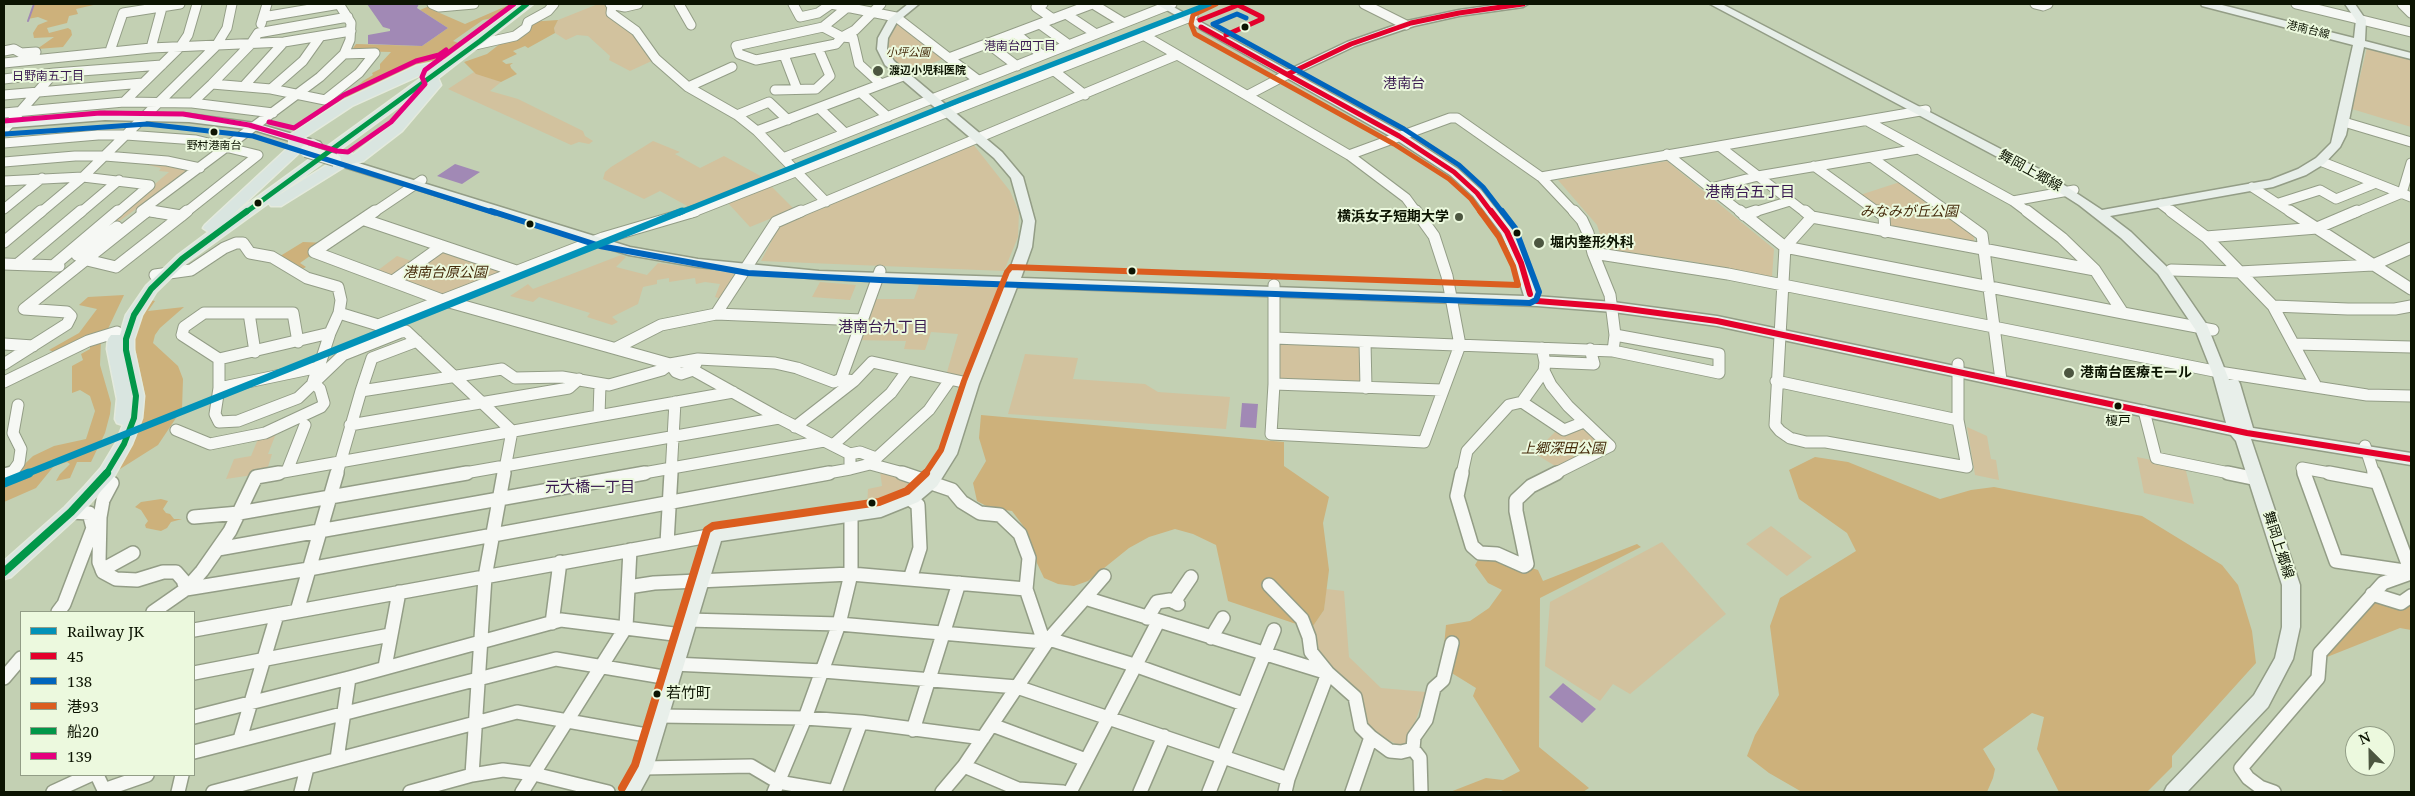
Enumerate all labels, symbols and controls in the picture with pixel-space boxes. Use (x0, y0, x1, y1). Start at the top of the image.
street label: 港南台線 (2285, 18, 2331, 42)
unlabelled marker (1240, 22, 1250, 32)
district label: 港南台四丁目 (984, 40, 1056, 54)
park label: 小坪公園 (886, 46, 930, 60)
marker: 渡辺小児科医院 (871, 64, 885, 78)
place label: 渡辺小児科医院 (889, 64, 966, 78)
district label: 日野南五丁目 (12, 70, 84, 84)
district label: 港南台 (1383, 76, 1425, 92)
marker: 野村港南台 (209, 127, 219, 137)
place label: 野村港南台 (187, 139, 241, 153)
street label: 舞岡上郷線 (1995, 147, 2065, 195)
district label: 港南台五丁目 (1705, 184, 1795, 202)
unlabelled marker (253, 198, 263, 208)
park label: みなみが丘公園 (1860, 204, 1958, 220)
place label: 横浜女子短期大学 (1337, 209, 1449, 225)
marker: 横浜女子短期大学 (1453, 211, 1465, 223)
unlabelled marker (525, 219, 535, 229)
unlabelled marker (1512, 228, 1522, 238)
place label: 堀内整形外科 (1550, 235, 1634, 251)
marker: 堀内整形外科 (1532, 236, 1546, 250)
park label: 港南台原公園 (403, 265, 487, 281)
unlabelled marker (1127, 266, 1137, 276)
district label: 港南台九丁目 (838, 319, 928, 337)
place label: 港南台医療モール (2080, 365, 2192, 381)
marker: 港南台医療モール (2062, 366, 2076, 380)
marker: 榎戸 (2113, 401, 2123, 411)
place label: 榎戸 (2105, 413, 2131, 429)
park label: 上郷深田公園 (1521, 441, 1605, 457)
district label: 元大橋一丁目 (545, 479, 635, 497)
unlabelled marker (867, 498, 877, 508)
street label: 舞岡上郷線 (2259, 509, 2297, 581)
legend (20, 611, 195, 776)
text: Railway JK (67, 621, 144, 641)
text: 45 (67, 646, 84, 666)
text: 138 (67, 671, 92, 691)
place label: 若竹町 (666, 685, 711, 703)
marker: 若竹町 (652, 689, 662, 699)
text: 港93 (67, 696, 99, 716)
text: 船20 (67, 721, 99, 741)
north arrow (2345, 726, 2395, 776)
text: N (2356, 727, 2373, 749)
text: 139 (67, 746, 92, 766)

